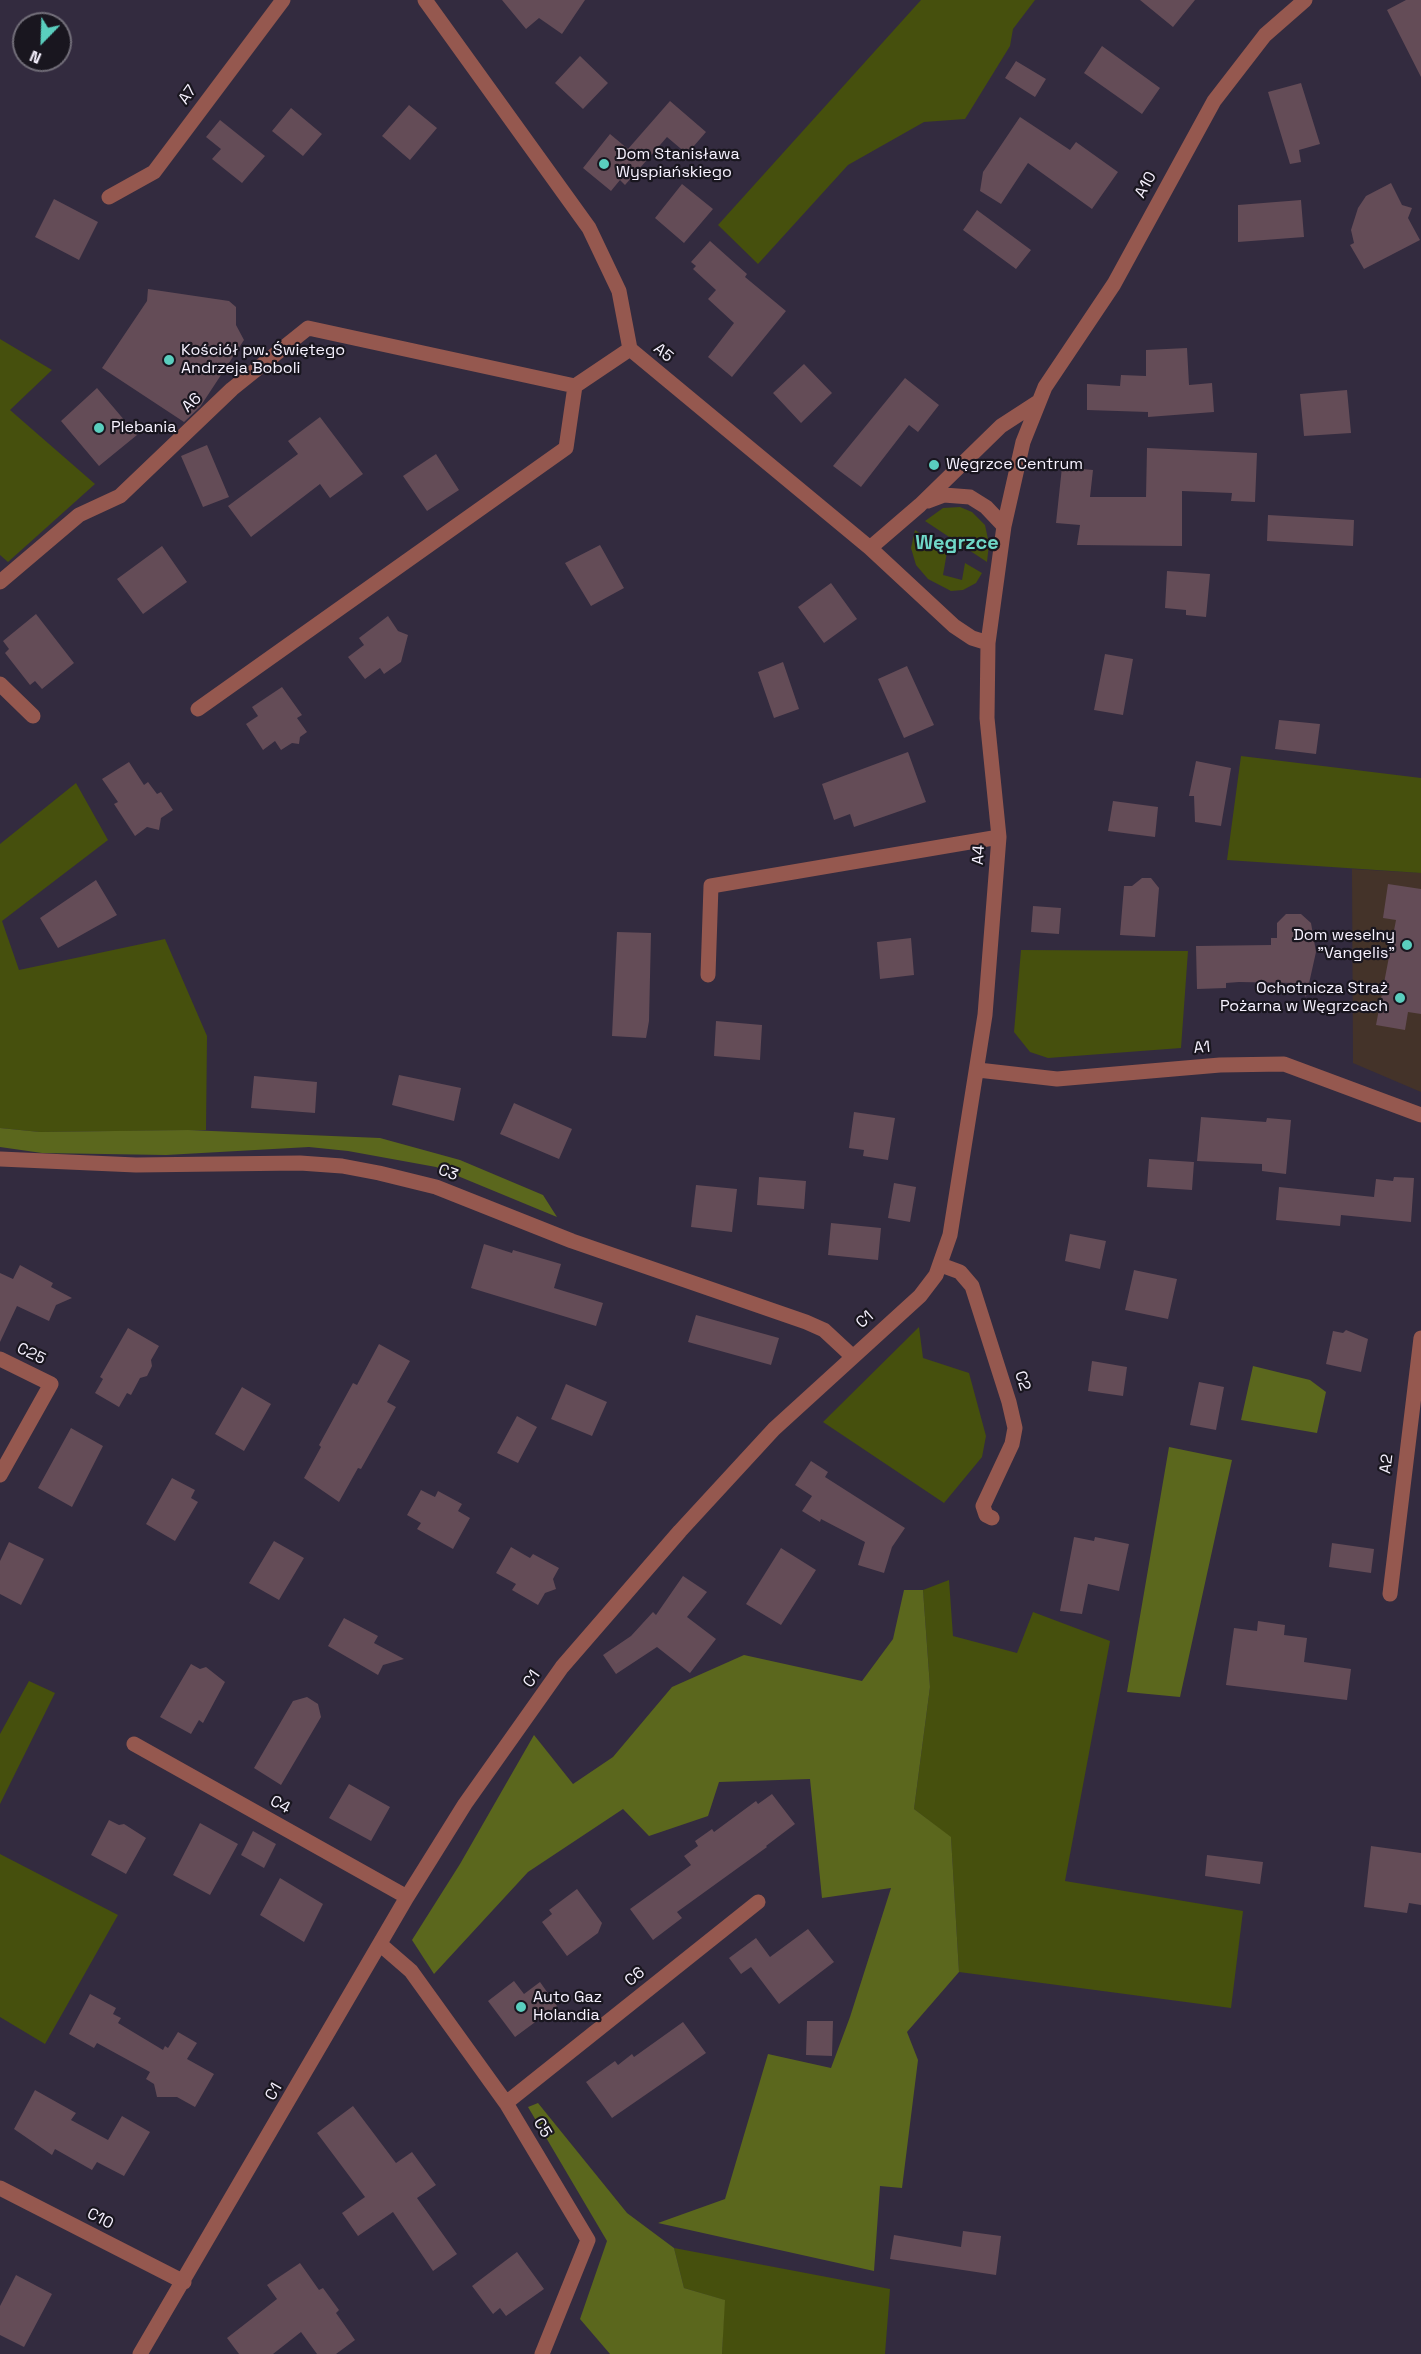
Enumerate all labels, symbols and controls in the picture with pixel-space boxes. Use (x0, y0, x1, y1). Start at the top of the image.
north arrow (12, 12, 72, 72)
text: N (27, 45, 45, 69)
street label: A7 (175, 82, 201, 108)
place label: Dom Stanisława Wyspiańskiego (616, 145, 740, 183)
marker: Dom Stanisława Wyspiańskiego (597, 157, 611, 171)
street label: A10 (1131, 169, 1161, 201)
street label: A5 (649, 339, 677, 367)
place label: Kościół pw. Świętego Andrzeja Boboli (181, 341, 345, 379)
marker: Kościół pw. Świętego Andrzeja Boboli (162, 353, 176, 367)
street label: A6 (178, 389, 206, 417)
place label: Plebania (111, 418, 176, 438)
marker: Plebania (92, 421, 106, 435)
place label: Węgrzce Centrum (946, 455, 1083, 475)
marker: Węgrzce Centrum (927, 458, 941, 472)
district label: Węgrzce (915, 532, 999, 556)
street label: A4 (969, 844, 989, 866)
place label: Dom weselny "Vangelis" (1293, 926, 1395, 964)
marker: Dom weselny "Vangelis" (1400, 938, 1414, 952)
place label: Ochotnicza Straż Pożarna w Węgrzcach (1220, 979, 1388, 1017)
marker: Ochotnicza Straż Pożarna w Węgrzcach (1393, 991, 1407, 1005)
street label: A1 (1193, 1038, 1211, 1058)
street label: C3 (435, 1161, 461, 1185)
street label: C1 (852, 1307, 878, 1333)
street label: C25 (14, 1339, 48, 1369)
street label: C2 (1010, 1369, 1034, 1393)
street label: A2 (1376, 1453, 1398, 1475)
street label: C1 (519, 1667, 545, 1691)
street label: C4 (266, 1792, 294, 1818)
street label: C6 (621, 1963, 649, 1991)
place label: Auto Gaz Holandia (533, 1988, 602, 2026)
marker: Auto Gaz Holandia (514, 2000, 528, 2014)
street label: C1 (261, 2080, 287, 2104)
street label: C5 (529, 2115, 555, 2141)
street label: C10 (84, 2204, 116, 2234)

